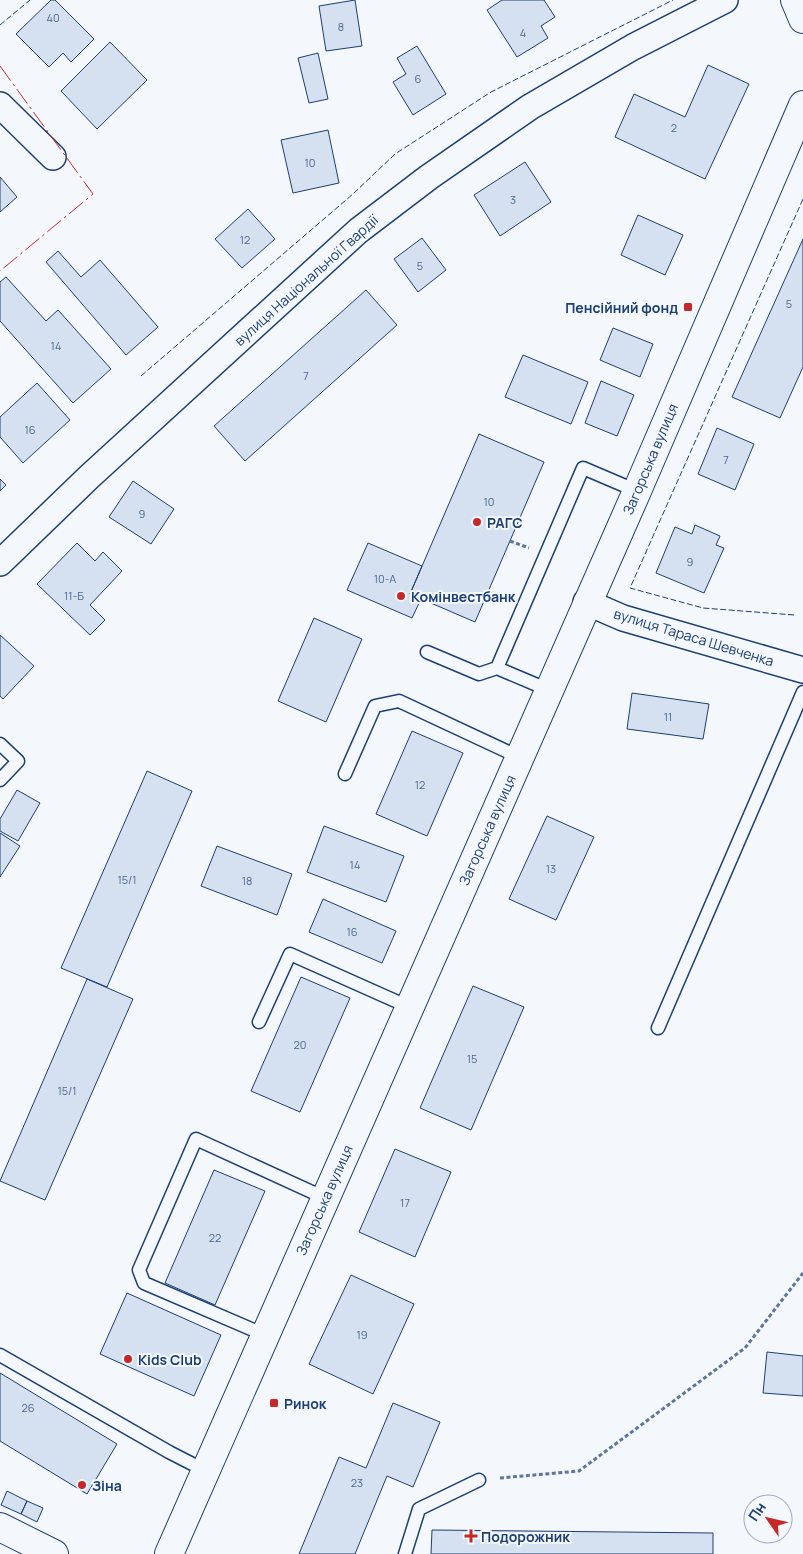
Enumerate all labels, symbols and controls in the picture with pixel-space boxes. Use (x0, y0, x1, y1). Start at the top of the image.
house number: 40 (46, 10, 60, 25)
house number: 8 (338, 19, 344, 34)
house number: 4 (520, 25, 526, 40)
house number: 6 (415, 71, 422, 86)
house number: 2 (671, 120, 677, 135)
house number: 10 (304, 155, 316, 170)
house number: 3 (510, 192, 516, 207)
street label: вулиця Національної Гвардії (230, 210, 382, 350)
house number: 12 (240, 232, 250, 247)
house number: 5 (417, 258, 423, 273)
house number: 5 (786, 296, 792, 311)
place label: Пенсійний фонд (565, 298, 678, 317)
marker: Пенсійний фонд (682, 301, 694, 313)
house number: 14 (51, 338, 61, 353)
house number: 7 (303, 368, 309, 383)
street label: Загорська вулиця (618, 401, 682, 517)
house number: 16 (24, 422, 36, 437)
house number: 7 (723, 452, 729, 467)
house number: 10 (483, 494, 495, 509)
house number: 9 (139, 506, 146, 521)
place label: РАГС (487, 513, 523, 532)
marker: РАГС (471, 516, 483, 528)
house number: 9 (687, 554, 694, 569)
house number: 10-А (374, 571, 396, 586)
place label: Комінвестбанк (411, 587, 516, 606)
house number: 11-Б (64, 588, 84, 603)
marker: Комінвестбанк (395, 590, 407, 602)
street label: вулиця Тараса Шевченка (612, 604, 776, 670)
house number: 11 (664, 709, 672, 724)
street label: Загорська вулиця (454, 772, 520, 888)
house number: 12 (415, 777, 425, 792)
house number: 14 (350, 857, 360, 872)
house number: 13 (546, 861, 556, 876)
house number: 15/1 (117, 872, 137, 887)
house number: 18 (242, 873, 252, 888)
house number: 16 (346, 924, 358, 939)
house number: 20 (294, 1037, 306, 1052)
house number: 15 (467, 1051, 477, 1066)
house number: 15/1 (57, 1083, 77, 1098)
street label: Загорська вулиця (291, 1142, 357, 1258)
house number: 17 (400, 1195, 410, 1210)
house number: 22 (209, 1230, 221, 1245)
house number: 19 (356, 1327, 368, 1342)
place label: Kids Club (138, 1350, 202, 1369)
marker: Kids Club (122, 1353, 134, 1365)
place label: Ринок (284, 1394, 327, 1413)
marker: Ринок (268, 1397, 280, 1409)
house number: 26 (21, 1400, 35, 1415)
house number: 23 (351, 1475, 363, 1490)
place label: Зіна (92, 1476, 122, 1495)
marker: Зіна (76, 1479, 88, 1491)
north arrow (743, 1494, 793, 1544)
text: Пн (744, 1498, 770, 1525)
place label: Подорожник (481, 1527, 570, 1546)
marker: Подорожник (465, 1530, 477, 1542)

